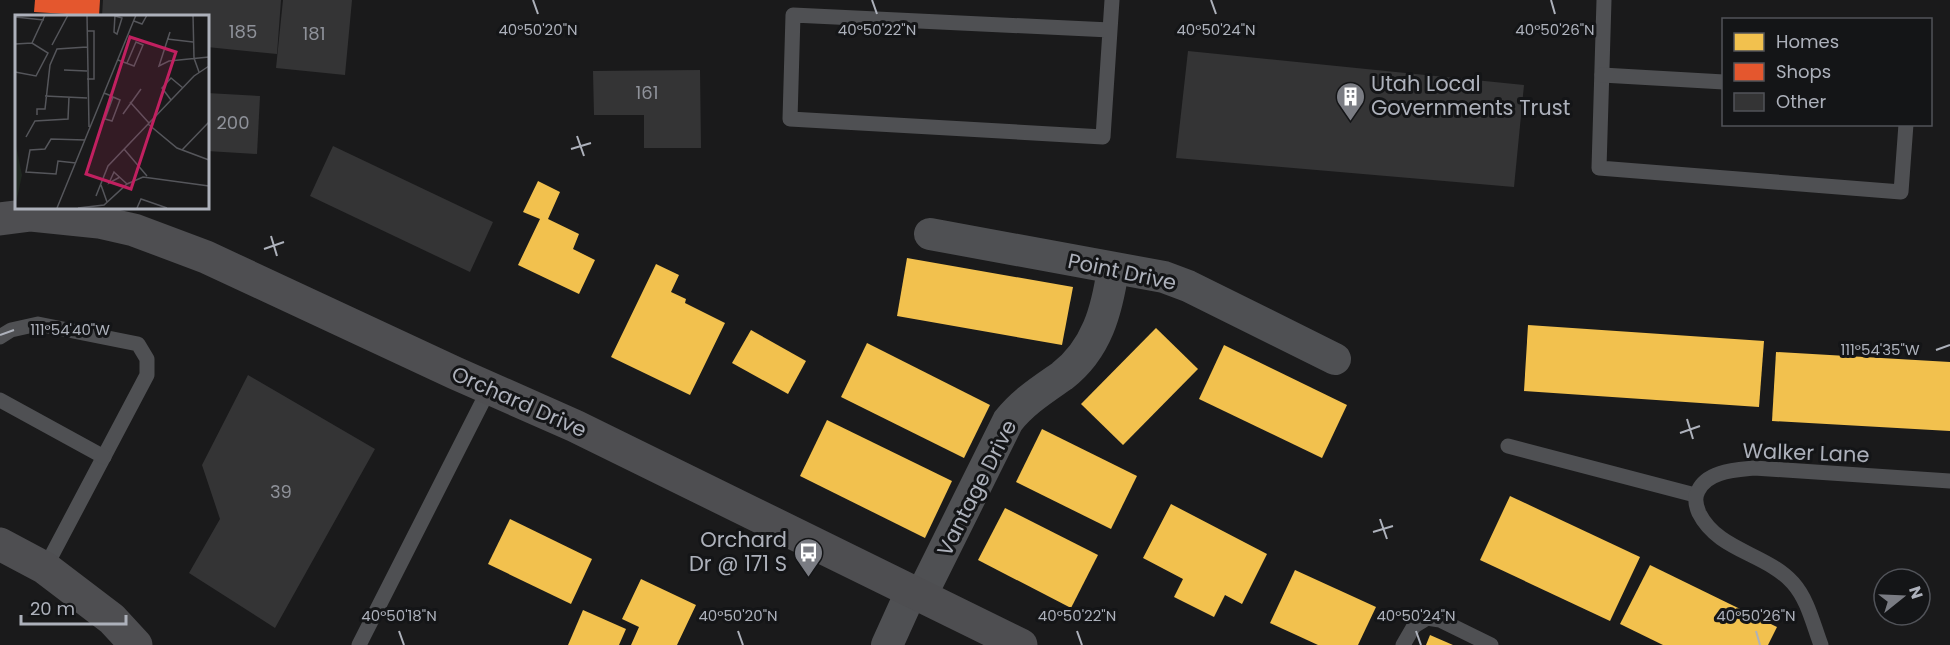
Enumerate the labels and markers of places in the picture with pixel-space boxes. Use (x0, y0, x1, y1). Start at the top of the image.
place label: Utah Local Governments Trust (1371, 69, 1570, 122)
building icon: Utah Local Governments Trust (1334, 80, 1366, 122)
place label: Orchard Dr @ 171 S (689, 525, 787, 578)
bus stop icon: Orchard Dr @ 171 S (792, 536, 824, 578)

